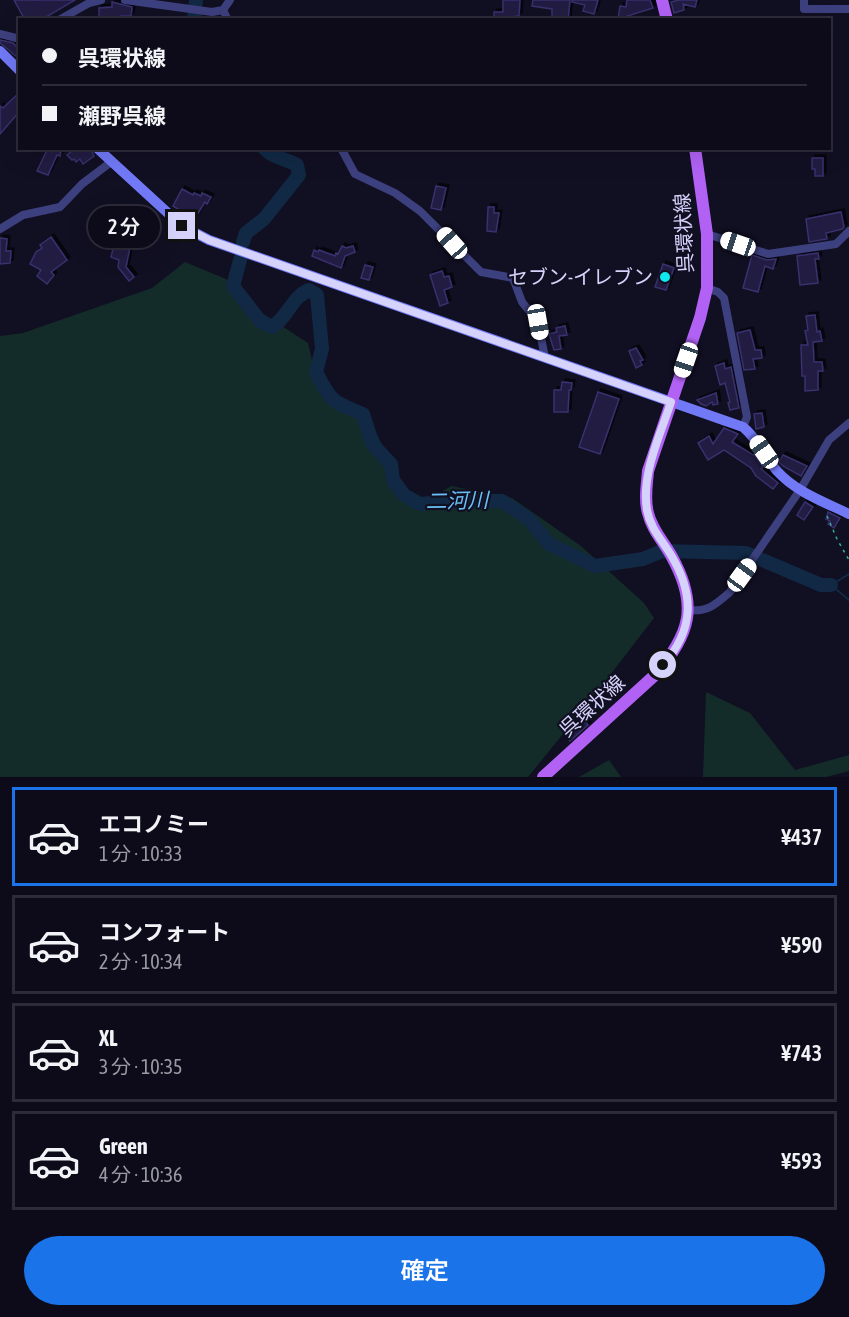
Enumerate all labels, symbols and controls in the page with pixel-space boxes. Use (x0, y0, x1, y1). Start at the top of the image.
text: 呉環状線 (78, 45, 166, 71)
text: 瀬野呉線 (78, 103, 166, 129)
street label: 呉環状線 (670, 192, 697, 274)
callout: 2 分 (89, 205, 161, 247)
route end (168, 212, 195, 239)
text: 2 分 (108, 215, 140, 238)
car (433, 224, 471, 262)
car (718, 230, 758, 258)
place label: セブン-イレブン (508, 265, 653, 288)
marker: セブン-イレブン (658, 270, 672, 284)
car (526, 303, 550, 341)
car (672, 340, 700, 380)
car (746, 432, 782, 472)
water label: 二河川 (425, 487, 491, 513)
car (724, 555, 760, 595)
route start (649, 651, 676, 678)
street label: 呉環状線 (554, 670, 629, 741)
icon: car (27, 810, 81, 864)
text: エコノミー (99, 811, 209, 837)
text: ¥437 (781, 824, 822, 850)
text: 1 分 · 10:33 (99, 842, 182, 865)
icon: car (27, 918, 81, 972)
text: コンフォート (99, 919, 230, 945)
text: ¥590 (781, 932, 822, 958)
text: 2 分 · 10:34 (99, 950, 182, 973)
text: XL (99, 1025, 117, 1051)
icon: car (27, 1026, 81, 1080)
text: ¥743 (781, 1040, 822, 1066)
text: 3 分 · 10:35 (99, 1055, 182, 1078)
text: Green (99, 1133, 148, 1159)
icon: car (27, 1134, 81, 1188)
text: ¥593 (781, 1148, 822, 1174)
text: 4 分 · 10:36 (99, 1163, 182, 1186)
button: 確定 (24, 1236, 825, 1305)

